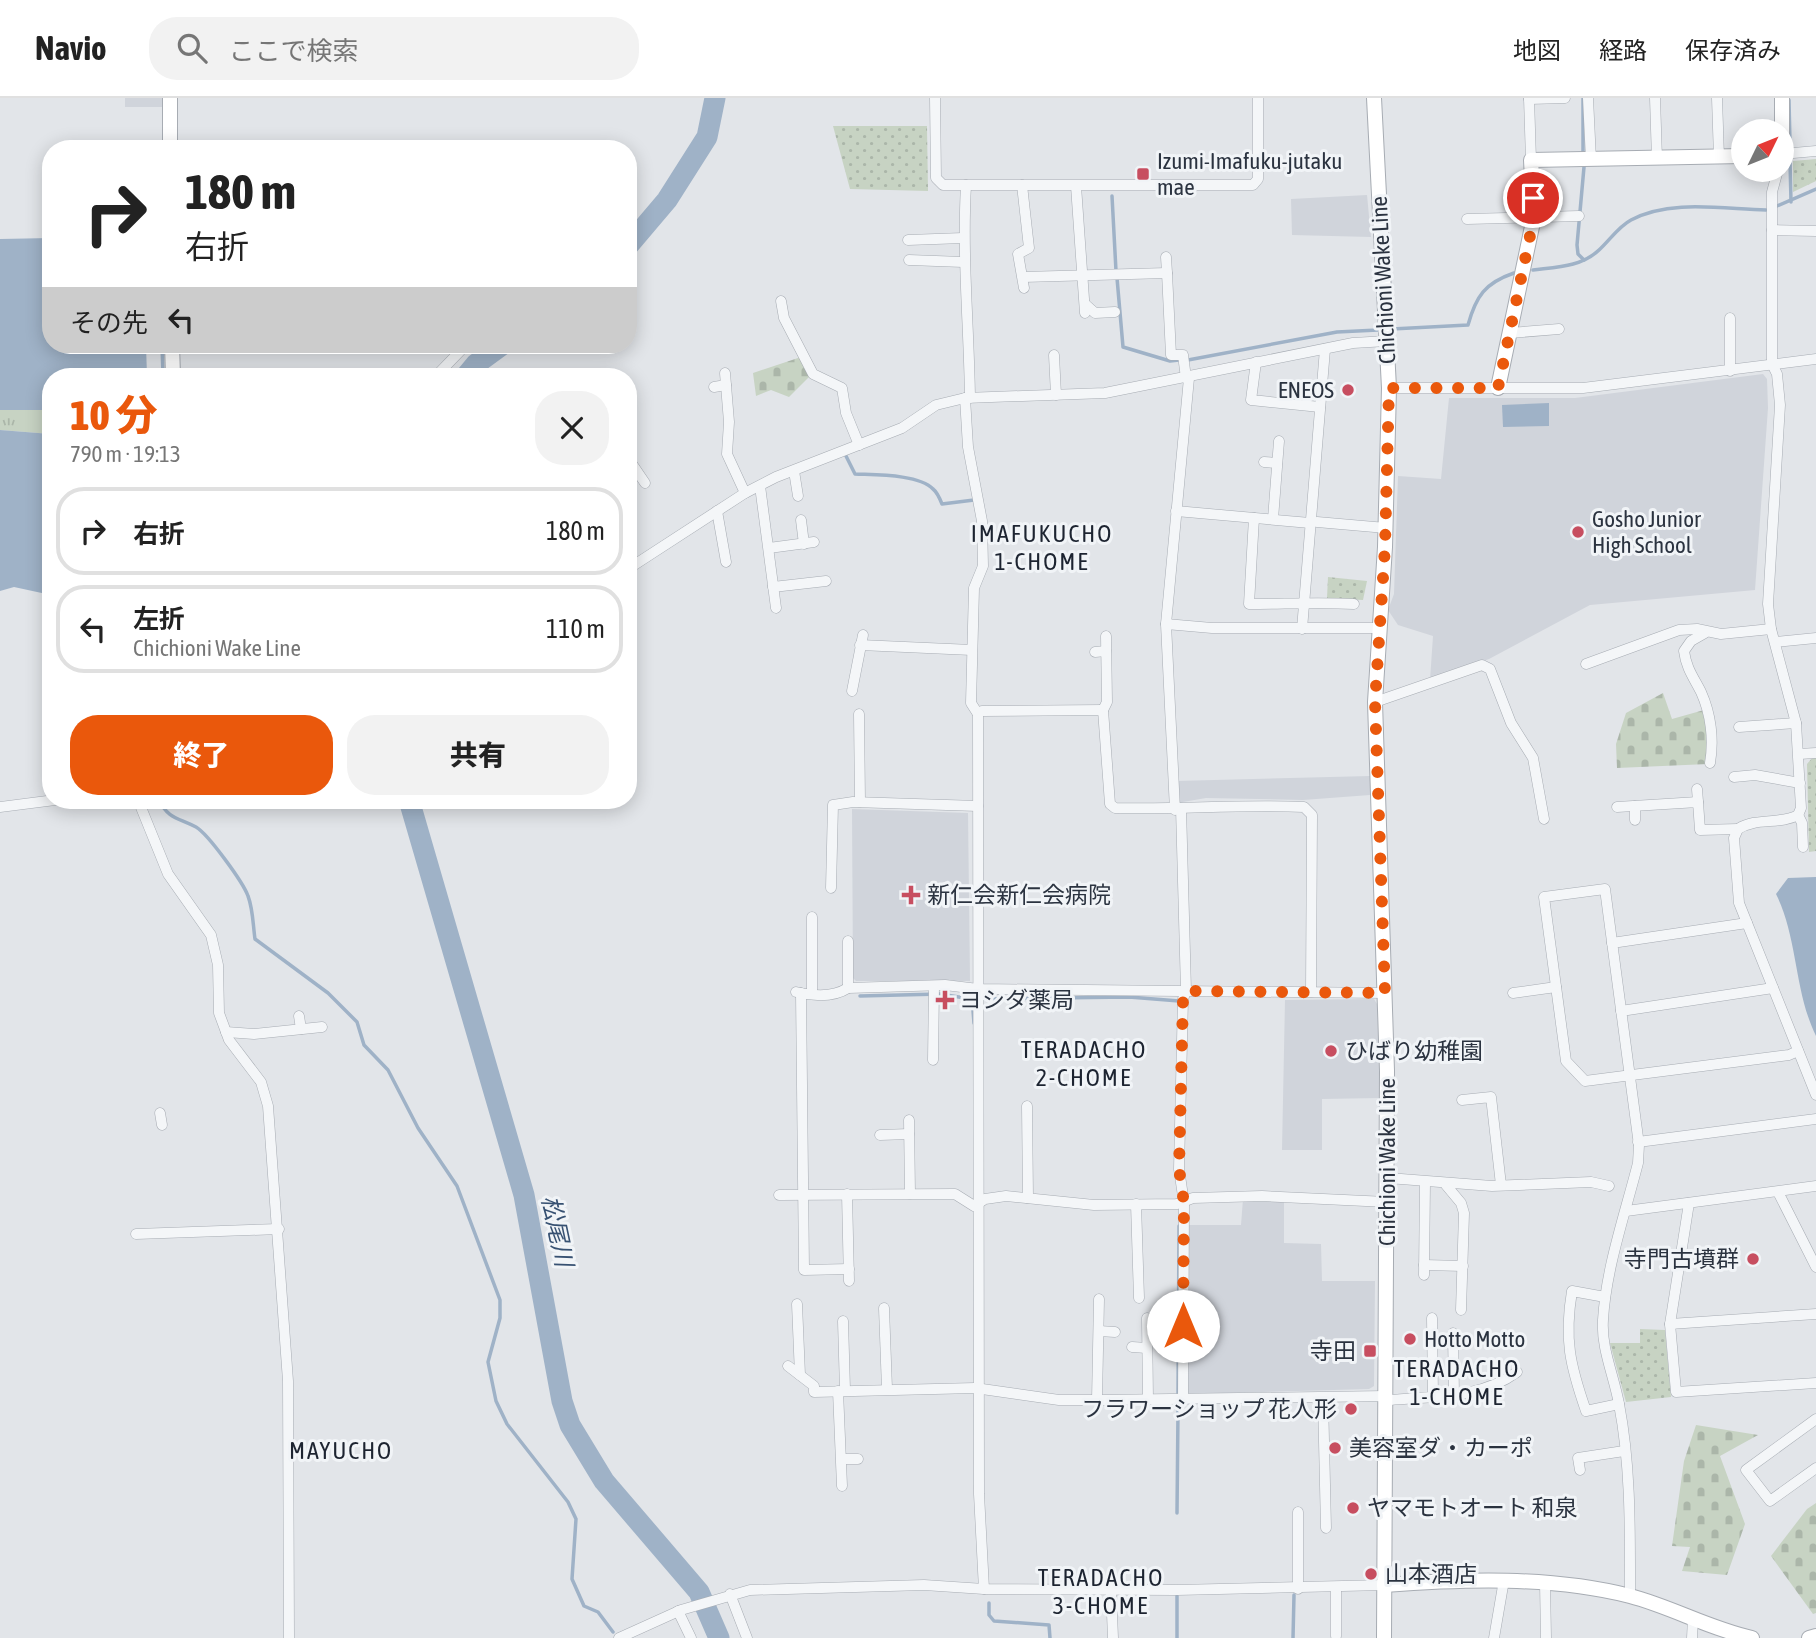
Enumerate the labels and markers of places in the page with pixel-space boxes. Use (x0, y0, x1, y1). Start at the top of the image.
place label: Izumi-Imafuku-jutaku mae (1157, 148, 1342, 200)
marker: Izumi-Imafuku-jutaku mae (1135, 166, 1151, 182)
pin (1503, 168, 1563, 228)
place label: ENEOS (1278, 377, 1334, 403)
marker: ENEOS (1340, 382, 1356, 398)
place label: Gosho Junior High School (1592, 506, 1702, 558)
marker: Gosho Junior High School (1570, 524, 1586, 540)
place label: 新仁会新仁会病院 (927, 882, 1111, 908)
marker: 新仁会新仁会病院 (901, 885, 921, 905)
place label: ヨシダ薬局 (959, 987, 1074, 1013)
marker: ヨシダ薬局 (937, 992, 953, 1008)
place label: ひばり幼稚園 (1345, 1038, 1483, 1064)
marker: ひばり幼稚園 (1323, 1043, 1339, 1059)
place label: 寺門古墳群 (1624, 1246, 1739, 1272)
marker: 寺門古墳群 (1745, 1251, 1761, 1267)
place label: Hotto Motto (1424, 1326, 1525, 1352)
marker: Hotto Motto (1402, 1331, 1418, 1347)
place label: 寺田 (1310, 1338, 1356, 1364)
marker: 寺田 (1362, 1343, 1378, 1359)
place label: フラワーショップ 花人形 (1081, 1396, 1337, 1422)
marker: フラワーショップ 花人形 (1343, 1401, 1359, 1417)
place label: 美容室ダ・カーポ (1349, 1435, 1533, 1461)
marker: 美容室ダ・カーポ (1327, 1440, 1343, 1456)
place label: ヤマモトオート 和泉 (1367, 1495, 1577, 1521)
marker: ヤマモトオート 和泉 (1345, 1500, 1361, 1516)
place label: 山本酒店 (1385, 1561, 1477, 1587)
marker: 山本酒店 (1363, 1566, 1379, 1582)

